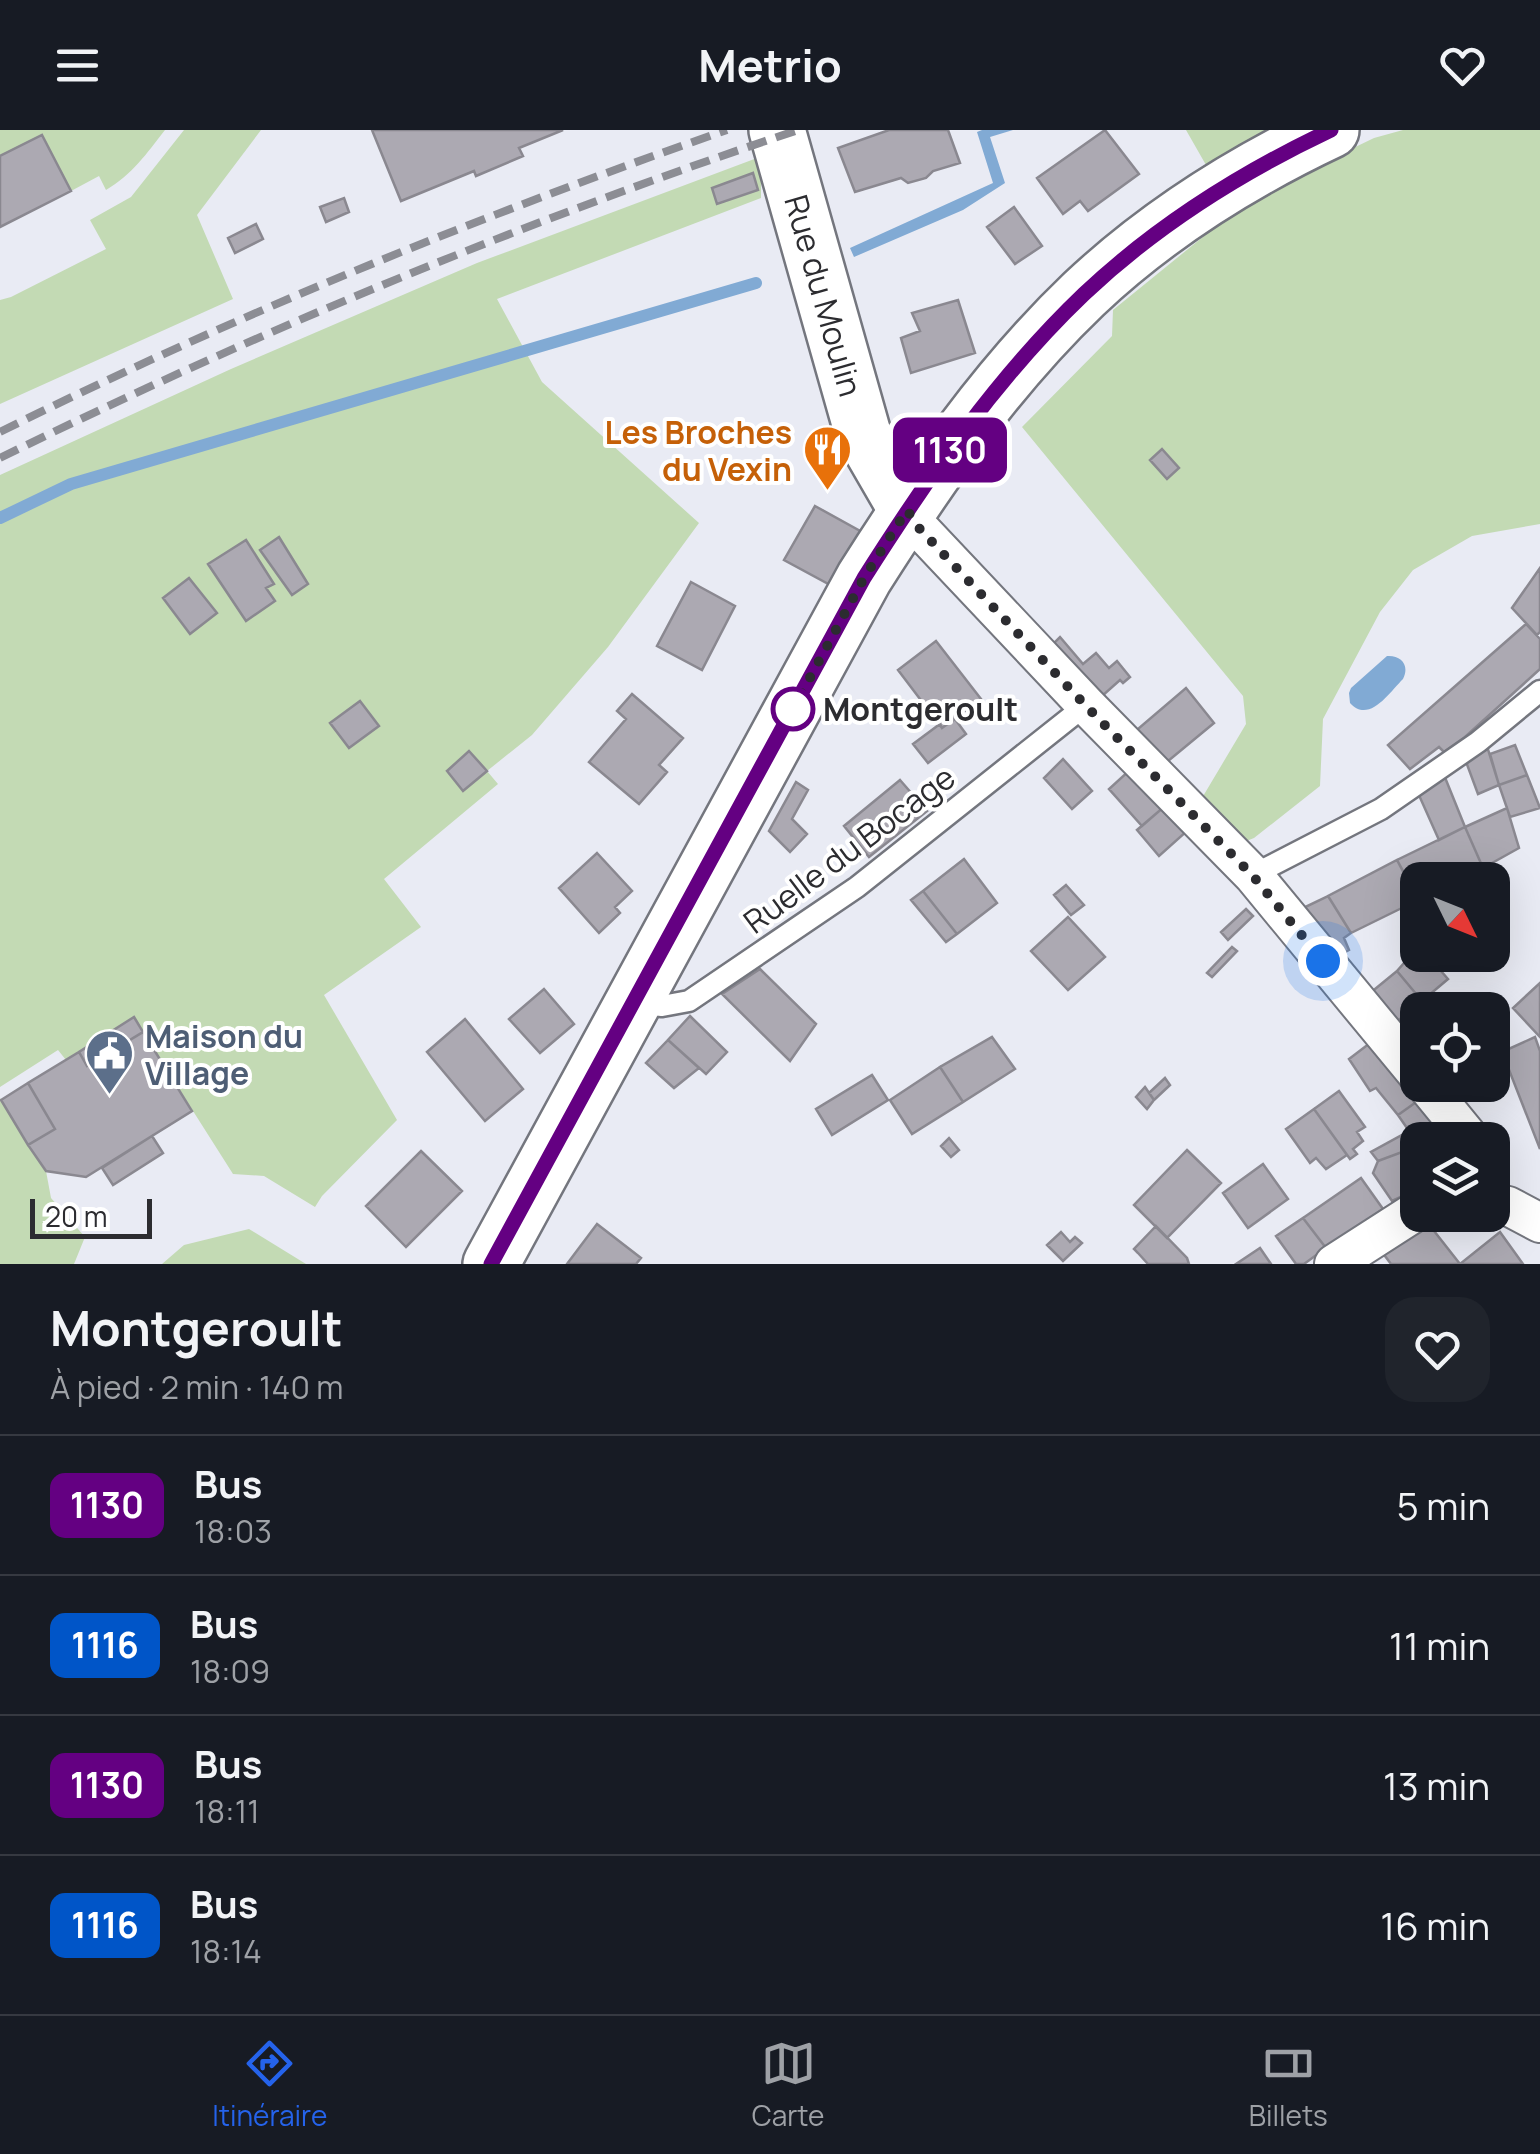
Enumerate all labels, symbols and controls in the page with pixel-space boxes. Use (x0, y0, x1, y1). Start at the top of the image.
text: Metrio (698, 34, 842, 96)
icon: menu (50, 38, 105, 93)
icon: heart (1435, 38, 1490, 93)
street label: Rue du Moulin (774, 190, 873, 401)
place label: Les Broches du Vexin (604, 410, 792, 491)
line badge: 1130 (880, 418, 1020, 482)
restaurant icon: Les Broches du Vexin (801, 424, 853, 492)
text: 1130 (913, 426, 987, 474)
place label: Montgeroult (823, 687, 1018, 731)
marker: Montgeroult (772, 688, 814, 730)
street label: Ruelle du Bocage (734, 755, 964, 943)
north arrow (1400, 862, 1510, 972)
map controls (1400, 862, 1510, 1232)
your location (1298, 936, 1348, 986)
button: locate (1400, 992, 1510, 1102)
place label: Maison du Village (145, 1014, 303, 1095)
public building icon: Maison du Village (84, 1028, 136, 1096)
button: layers (1400, 1122, 1510, 1232)
scale bar (30, 1194, 152, 1238)
text: 20 m (45, 1197, 107, 1235)
text: Montgeroult (50, 1295, 343, 1360)
button: heart (1385, 1297, 1490, 1402)
text: À pied · 2 min · 140 m (50, 1365, 344, 1409)
text: Bus (194, 1457, 262, 1509)
text: 5 min (1397, 1479, 1490, 1531)
text: 1130 (70, 1481, 144, 1529)
text: 18:03 (194, 1509, 272, 1553)
text: Bus (190, 1597, 258, 1649)
text: 11 min (1389, 1619, 1490, 1671)
text: 1116 (71, 1621, 139, 1669)
text: 18:09 (190, 1649, 270, 1693)
text: Bus (194, 1737, 262, 1789)
text: 13 min (1383, 1759, 1490, 1811)
text: 1130 (70, 1761, 144, 1809)
text: 18:11 (194, 1789, 260, 1833)
text: Bus (190, 1877, 258, 1929)
text: 16 min (1380, 1899, 1490, 1951)
text: 1116 (71, 1901, 139, 1949)
text: 18:14 (190, 1929, 262, 1973)
tab: Itinéraire (212, 2036, 327, 2134)
tab: Carte (752, 2036, 824, 2134)
tab: Billets (1249, 2036, 1328, 2134)

